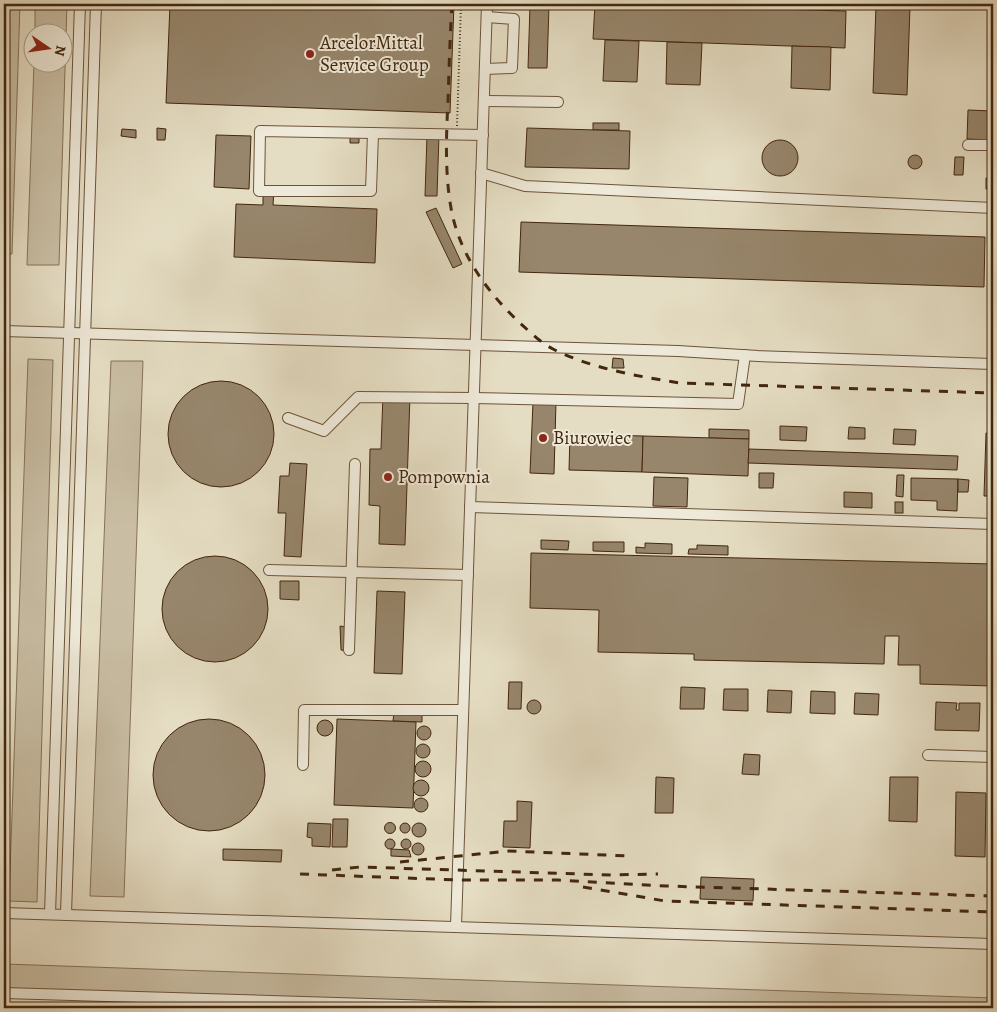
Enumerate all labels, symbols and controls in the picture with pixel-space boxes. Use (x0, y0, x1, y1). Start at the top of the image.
north arrow (22, 22, 72, 72)
place label: ArcelorMittal Service Group (319, 30, 429, 78)
text: N (50, 44, 71, 58)
marker: ArcelorMittal Service Group (304, 48, 316, 60)
place label: Biurowiec (553, 425, 631, 451)
marker: Biurowiec (537, 432, 549, 444)
place label: Pompownia (398, 464, 490, 490)
marker: Pompownia (382, 471, 394, 483)

